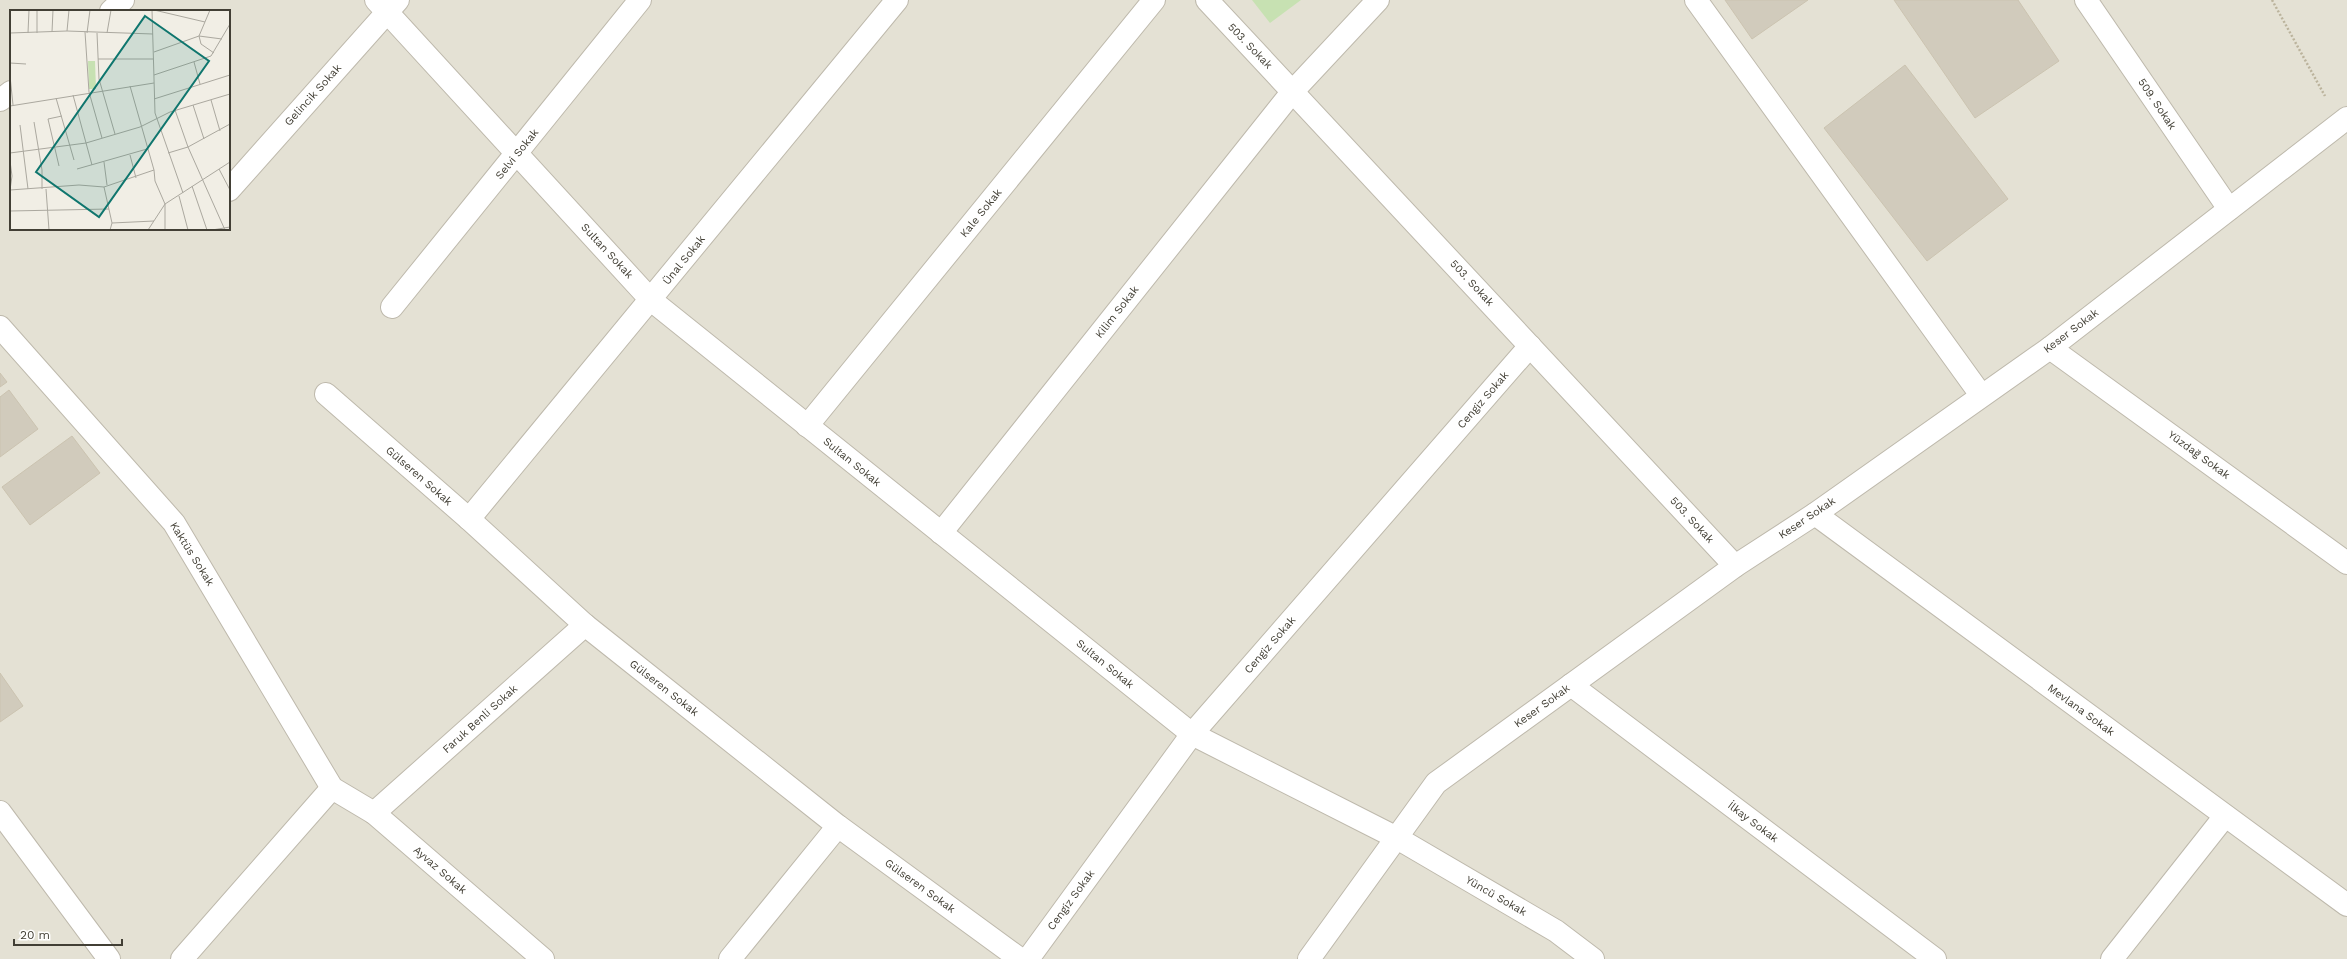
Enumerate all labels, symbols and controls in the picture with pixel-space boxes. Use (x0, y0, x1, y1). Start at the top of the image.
inset map (10, 10, 230, 230)
street label: 503. Sokak (1225, 20, 1275, 72)
street label: Gelincik Sokak (282, 61, 344, 129)
street label: 509. Sokak (2135, 76, 2179, 132)
street label: Selvi Sokak (493, 126, 541, 182)
street label: Kale Sokak (957, 186, 1005, 240)
street label: Sultan Sokak (578, 221, 636, 281)
street label: Ünal Sokak (659, 232, 708, 287)
street label: 503. Sokak (1447, 257, 1497, 309)
street label: Kilim Sokak (1093, 283, 1141, 341)
street label: Keser Sokak (2041, 306, 2101, 356)
street label: Cengiz Sokak (1455, 369, 1511, 431)
street label: Yüzdağ Sokak (2166, 428, 2232, 482)
street label: Sultan Sokak (820, 435, 884, 489)
street label: Gülseren Sokak (383, 444, 455, 508)
street label: 503. Sokak (1667, 494, 1717, 546)
street label: Keser Sokak (1776, 494, 1838, 542)
street label: Kaktüs Sokak (167, 520, 217, 588)
street label: Cengiz Sokak (1242, 614, 1298, 676)
street label: Sultan Sokak (1073, 637, 1137, 691)
street label: Gülseren Sokak (627, 657, 701, 719)
street label: Keser Sokak (1512, 681, 1572, 731)
street label: Mevlana Sokak (2045, 681, 2117, 739)
street label: Faruk Benli Sokak (440, 682, 520, 756)
street label: İlkay Sokak (1725, 798, 1781, 845)
street label: Ayvaz Sokak (411, 843, 469, 897)
street label: Gülseren Sokak (882, 856, 958, 916)
street label: Cengiz Sokak (1045, 867, 1097, 933)
street label: Yüncü Sokak (1463, 873, 1529, 919)
scale bar (14, 921, 122, 947)
text: 20 m (20, 928, 50, 942)

